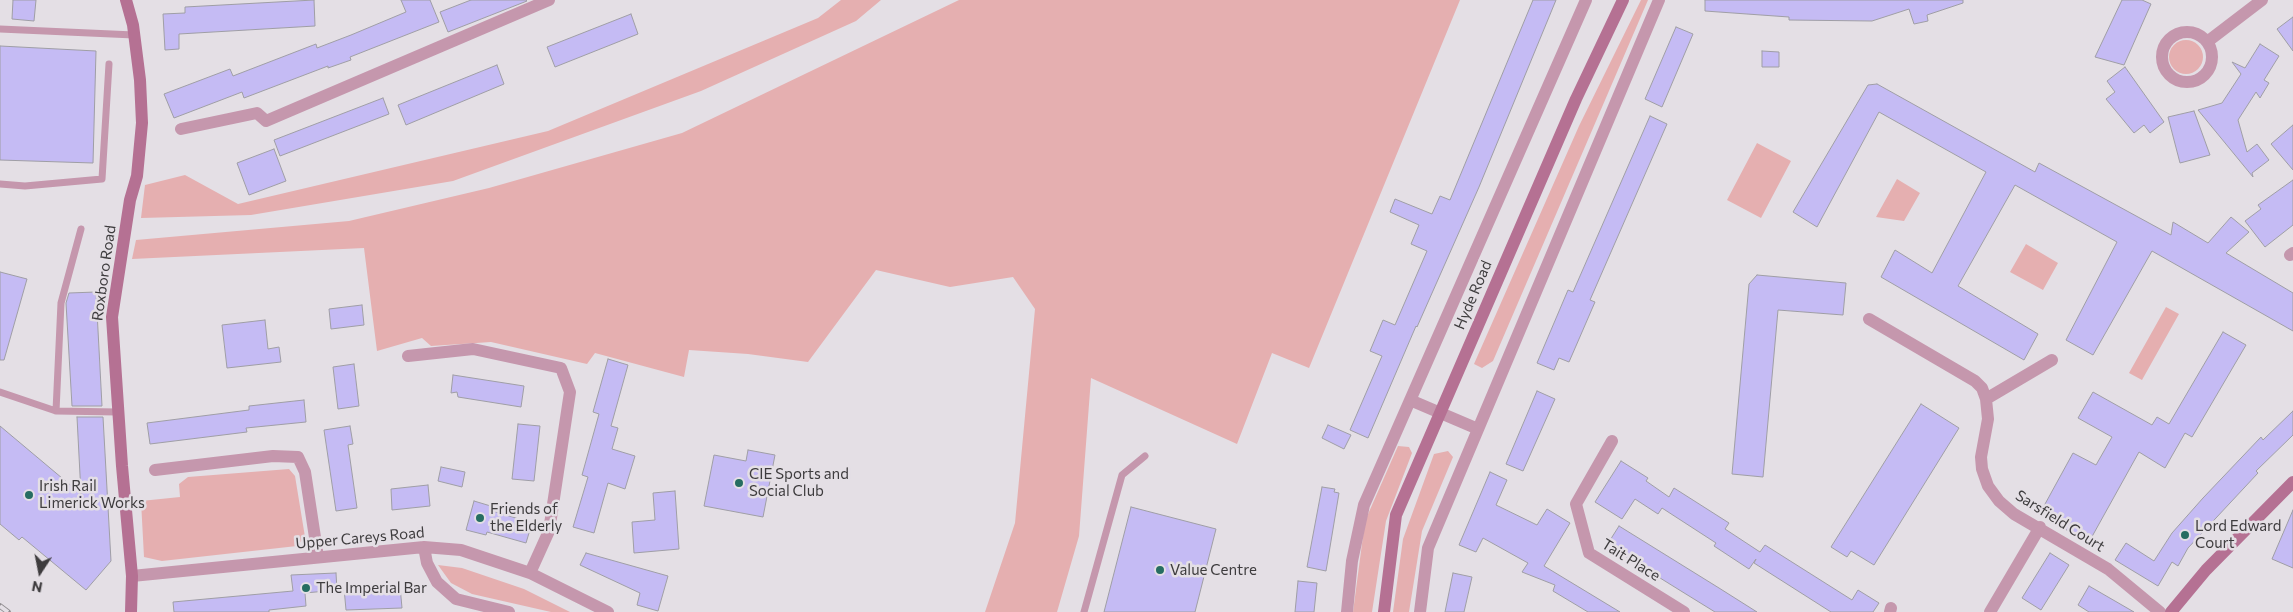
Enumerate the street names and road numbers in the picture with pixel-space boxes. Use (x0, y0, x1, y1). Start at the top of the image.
street label: Roxboro Road (88, 224, 120, 322)
street label: Hyde Road (1450, 258, 1496, 332)
street label: Sarsfield Court (2012, 486, 2108, 556)
street label: Upper Careys Road (295, 523, 425, 553)
street label: Tait Place (1598, 535, 1664, 585)

